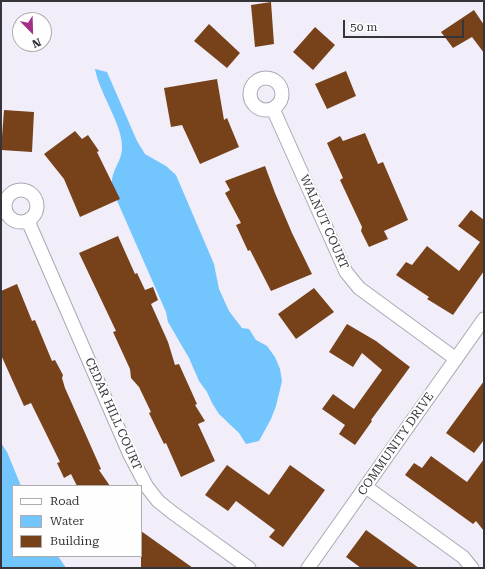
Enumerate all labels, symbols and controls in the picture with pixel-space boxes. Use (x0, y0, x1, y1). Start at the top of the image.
north arrow (12, 12, 52, 52)
scale bar (345, 12, 466, 38)
text: 50 m (350, 20, 377, 34)
text: N (30, 35, 43, 50)
street label: WALNUT COURT (297, 173, 351, 271)
street label: CEDAR HILL COURT (82, 356, 144, 472)
street label: COMMUNITY DRIVE (355, 390, 437, 498)
legend (12, 485, 142, 557)
text: Road (50, 494, 79, 508)
text: Water (50, 514, 84, 528)
text: Building (50, 534, 99, 548)

